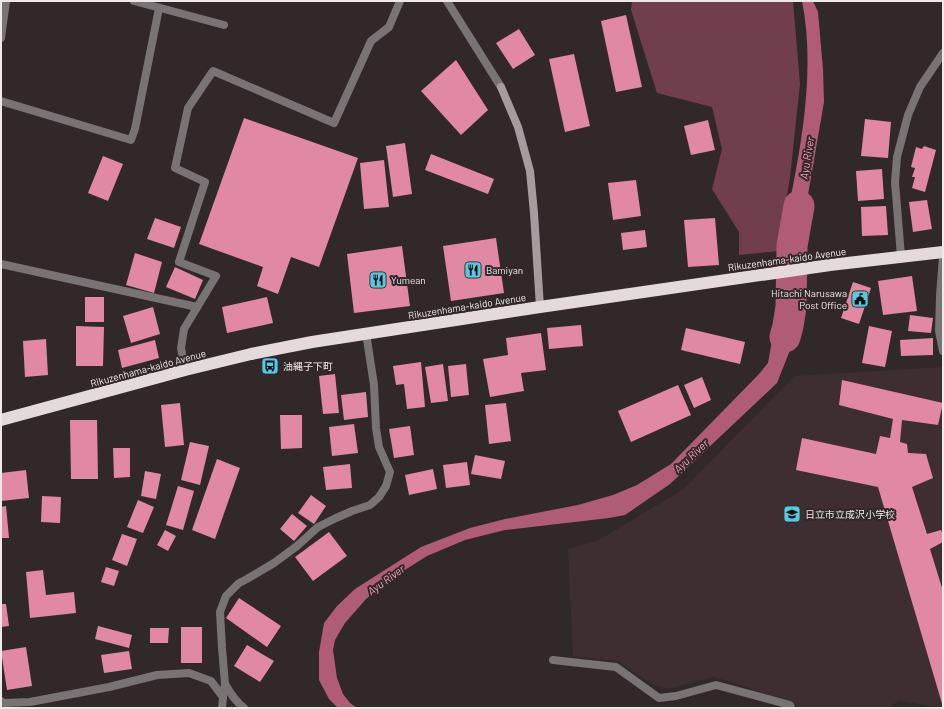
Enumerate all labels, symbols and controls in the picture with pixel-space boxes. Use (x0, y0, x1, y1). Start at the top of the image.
water label: Ayu River (797, 135, 816, 180)
street label: Rikuzenhama-kaido Avenue (727, 245, 847, 273)
restaurant icon: Bamiyan (463, 260, 483, 280)
place label: Bamiyan (486, 264, 523, 276)
restaurant icon: Yumean (368, 270, 388, 290)
place label: Yumean (391, 274, 426, 286)
place label: Hitachi Narusawa Post Office (771, 287, 847, 311)
public building icon: Hitachi Narusawa Post Office (850, 289, 870, 309)
street label: Rikuzenhama-kaido Avenue (407, 291, 527, 321)
street label: Rikuzenhama-kaido Avenue (89, 347, 207, 389)
bus stop icon: 油縄子下町 (260, 356, 280, 376)
place label: 油縄子下町 (283, 360, 333, 372)
water label: Ayu River (671, 436, 712, 475)
school or university icon: 日立市立成沢小学校 (782, 504, 802, 524)
place label: 日立市立成沢小学校 (805, 508, 895, 520)
water label: Ayu River (365, 561, 408, 597)

